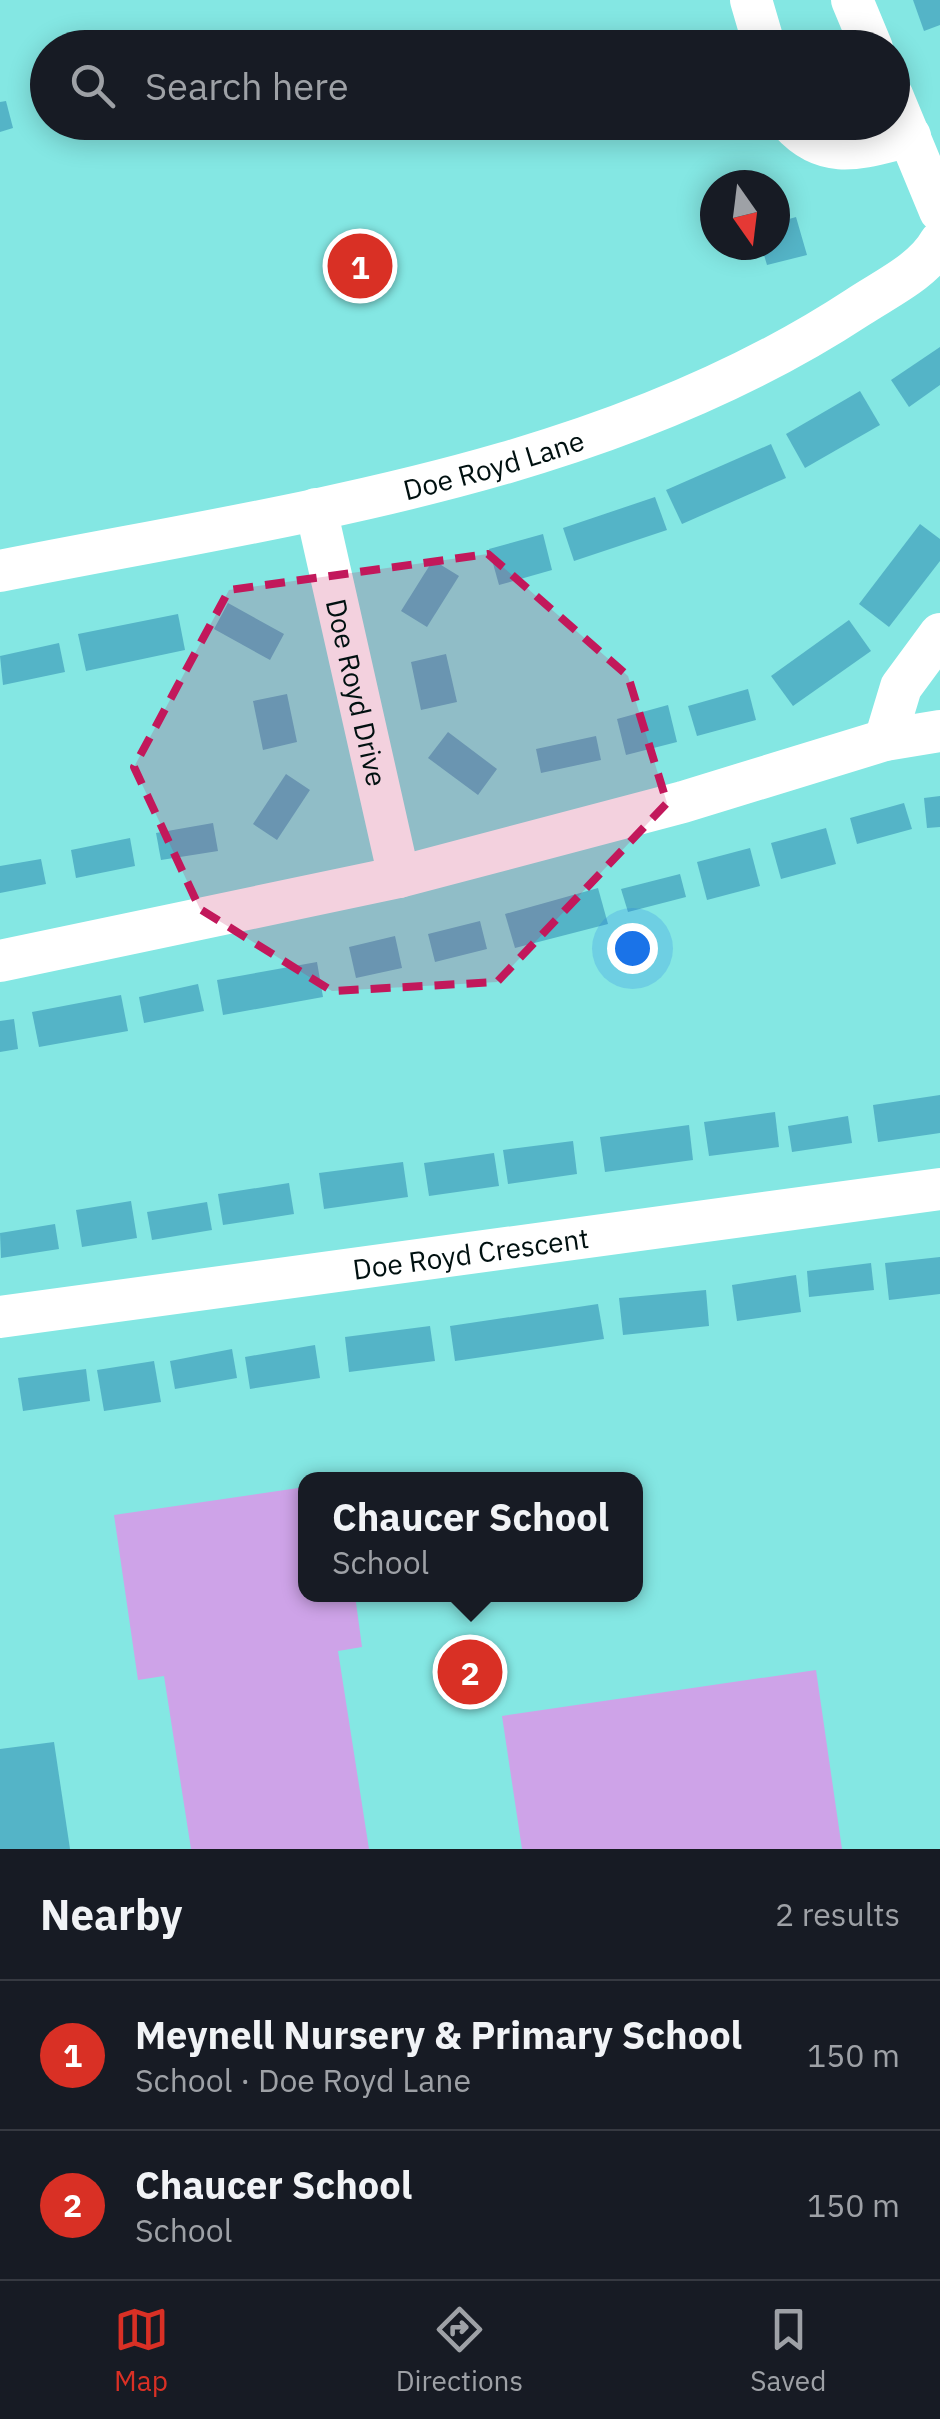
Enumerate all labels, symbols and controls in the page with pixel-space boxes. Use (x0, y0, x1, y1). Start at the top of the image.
search box (30, 30, 910, 140)
icon: search (65, 58, 120, 113)
text: Search here (145, 61, 349, 110)
north arrow (700, 170, 790, 260)
pin: 1 (328, 228, 392, 304)
street label: Doe Royd Lane (399, 421, 589, 508)
street label: Doe Royd Drive (318, 595, 396, 790)
your location (607, 923, 658, 974)
street label: Doe Royd Crescent (350, 1219, 591, 1287)
popup (298, 1472, 643, 1602)
text: Chaucer School (332, 1492, 609, 1541)
text: School (332, 1541, 429, 1583)
pin: 2 (438, 1634, 502, 1710)
text: Nearby (40, 1887, 182, 1942)
text: 2 results (775, 1893, 900, 1935)
text: Meynell Nursery & Primary School (135, 2010, 742, 2059)
text: 1 (63, 2034, 82, 2076)
text: 150 m (807, 2034, 900, 2076)
text: School · Doe Royd Lane (135, 2059, 471, 2101)
text: Chaucer School (135, 2160, 412, 2209)
text: 2 (63, 2184, 82, 2226)
text: 150 m (807, 2184, 900, 2226)
text: School (135, 2209, 232, 2251)
tab: Map (114, 2302, 169, 2399)
tab: Directions (396, 2302, 523, 2399)
tab: Saved (750, 2302, 826, 2399)

